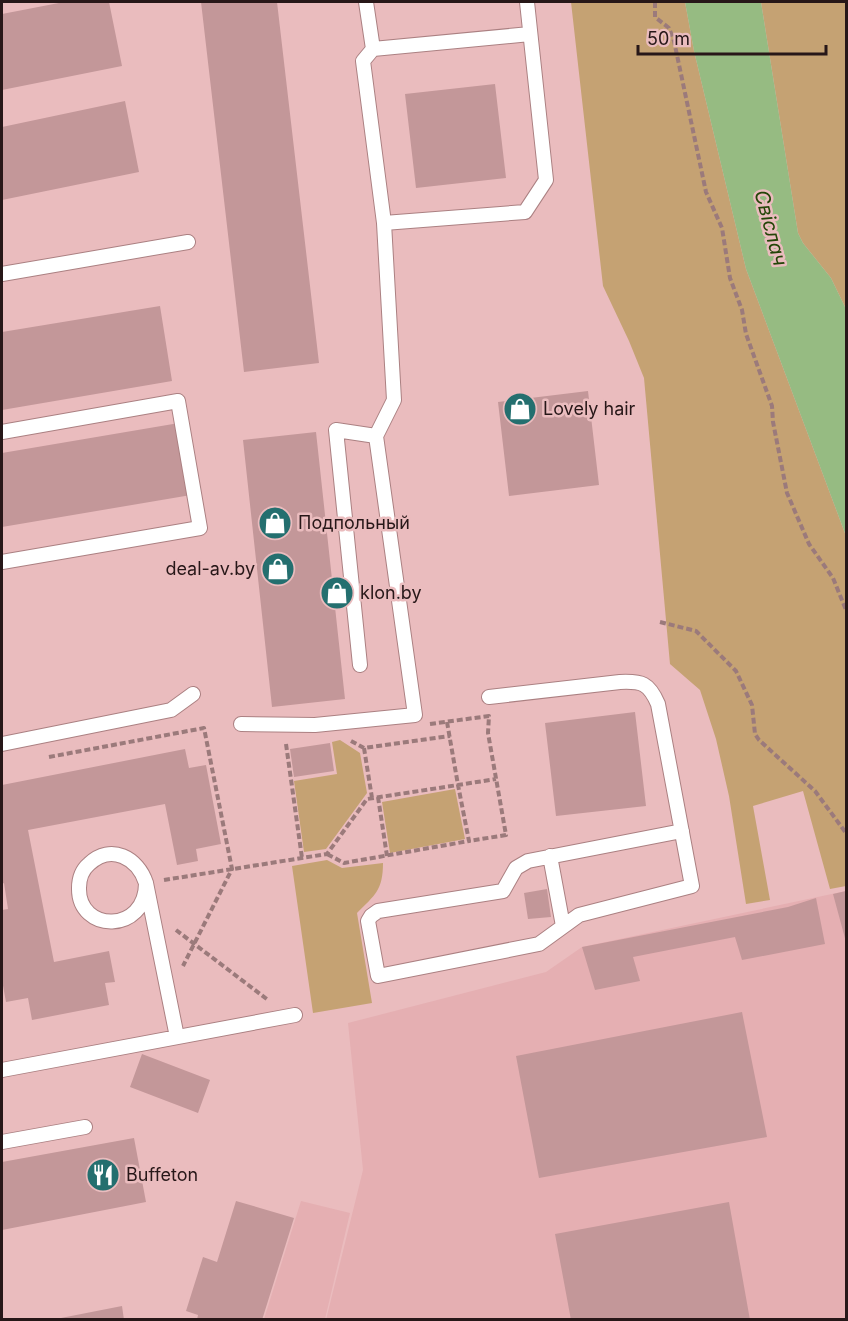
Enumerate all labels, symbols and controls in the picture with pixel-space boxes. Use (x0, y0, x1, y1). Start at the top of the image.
scale bar (638, 18, 826, 56)
text: 50 m (647, 28, 690, 49)
water label: Свіслач (749, 187, 793, 269)
shop icon: Lovely hair (502, 391, 538, 427)
place label: Lovely hair (543, 398, 636, 419)
shop icon: Подпольный (257, 505, 293, 541)
place label: Подпольный (298, 512, 410, 533)
shop icon: deal-av.by (260, 551, 296, 587)
place label: deal-av.by (165, 558, 255, 579)
shop icon: klon.by (319, 575, 355, 611)
place label: klon.by (360, 582, 422, 603)
restaurant icon: Buffeton (85, 1157, 121, 1193)
place label: Buffeton (126, 1164, 198, 1185)

